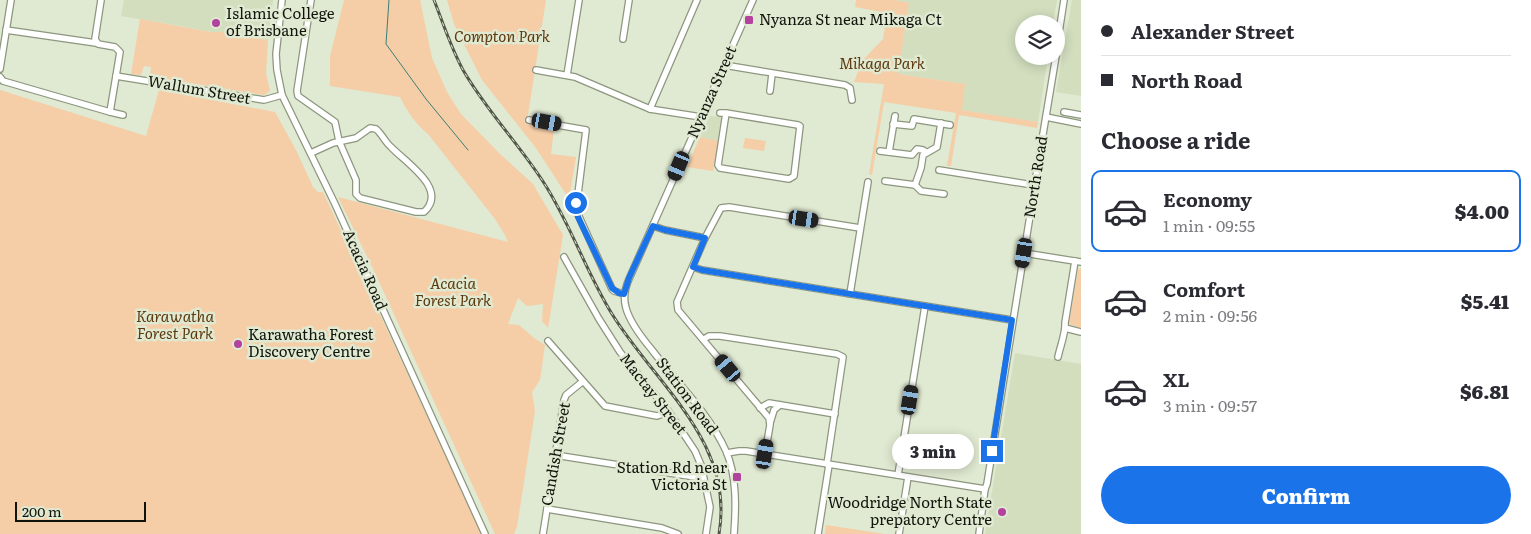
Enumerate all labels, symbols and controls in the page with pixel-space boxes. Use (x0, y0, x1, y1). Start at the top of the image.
place label: Islamic College of Brisbane (226, 1, 335, 41)
place label: Nyanza St near Mikaga Ct (759, 7, 942, 30)
marker: Nyanza St near Mikaga Ct (743, 14, 755, 26)
map controls (1015, 15, 1065, 65)
button: layers (1015, 15, 1065, 65)
marker: Islamic College of Brisbane (210, 17, 222, 29)
text: Alexander Street (1131, 17, 1294, 45)
park label: Compton Park (454, 24, 551, 47)
street label: Nyanza Street (680, 41, 741, 141)
park label: Mikaga Park (839, 51, 926, 74)
text: North Road (1131, 66, 1242, 94)
street label: Wallum Street (146, 68, 252, 109)
car (530, 112, 563, 132)
text: Choose a ride (1101, 123, 1250, 156)
street label: North Road (1017, 134, 1052, 219)
car (666, 149, 691, 183)
text: Economy (1163, 185, 1252, 213)
icon: car (1103, 189, 1148, 234)
route start (565, 192, 587, 214)
text: $4.00 (1455, 197, 1509, 225)
car (788, 209, 819, 229)
text: 1 min · 09:55 (1163, 213, 1255, 237)
street label: Acacia Road (338, 225, 394, 314)
car (1014, 237, 1033, 269)
park label: Acacia Forest Park (415, 271, 492, 311)
text: Comfort (1163, 275, 1245, 303)
icon: car (1103, 279, 1148, 324)
text: $5.41 (1461, 287, 1509, 315)
text: 2 min · 09:56 (1163, 303, 1257, 327)
park label: Karawatha Forest Park (136, 304, 214, 344)
place label: Karawatha Forest Discovery Centre (248, 322, 374, 362)
marker: Karawatha Forest Discovery Centre (232, 338, 244, 350)
street label: Mactay Street (615, 347, 693, 439)
street label: Station Road (652, 352, 725, 439)
car (712, 352, 743, 384)
text: XL (1163, 365, 1190, 393)
icon: car (1103, 369, 1148, 414)
text: $6.81 (1460, 377, 1509, 405)
car (900, 384, 919, 416)
text: 3 min · 09:57 (1163, 393, 1257, 417)
street label: Candish Street (534, 400, 575, 507)
callout: 3 min (892, 434, 974, 468)
car (755, 438, 774, 470)
text: 3 min (910, 439, 956, 463)
route end (981, 440, 1003, 462)
place label: Station Rd near Victoria St (617, 455, 727, 495)
button: Confirm (1101, 466, 1511, 524)
marker: Station Rd near Victoria St (731, 471, 743, 483)
place label: Woodridge North State prepatory Centre (828, 490, 992, 530)
scale bar (15, 499, 146, 522)
text: 200 m (22, 501, 62, 521)
marker: Woodridge North State prepatory Centre (996, 506, 1008, 518)

